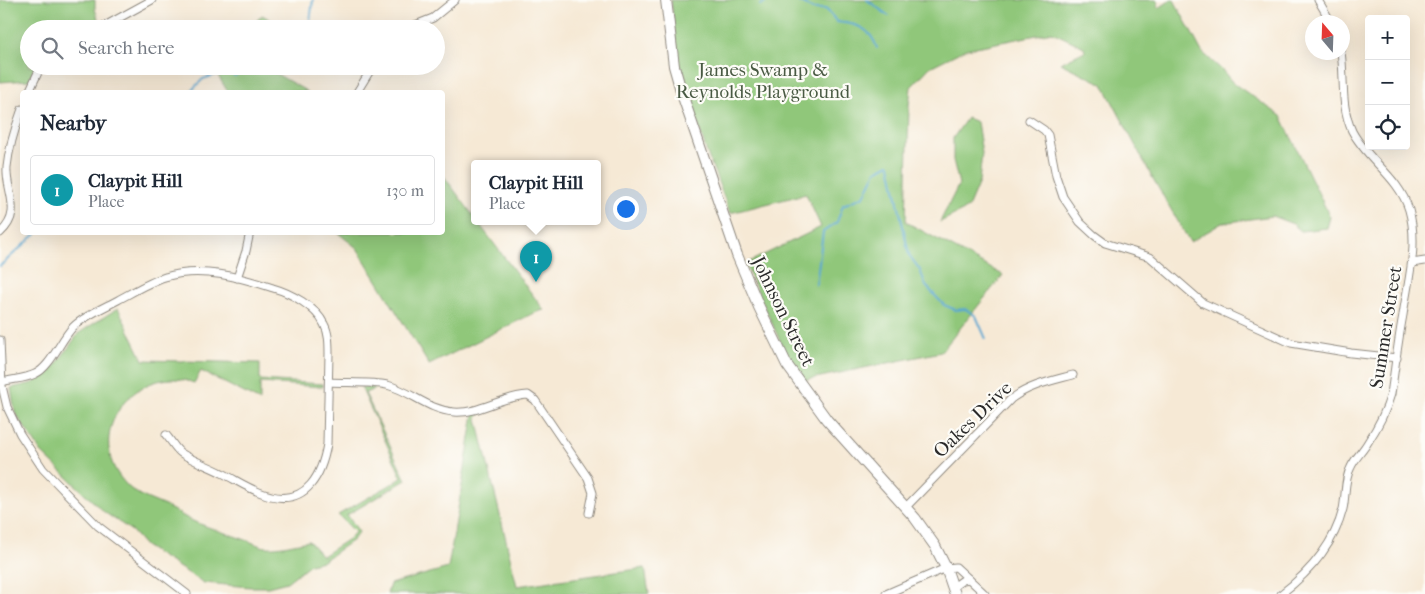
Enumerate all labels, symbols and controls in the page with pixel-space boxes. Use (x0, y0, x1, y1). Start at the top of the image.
north arrow (1305, 15, 1350, 60)
map controls (1365, 15, 1410, 150)
button: + (1365, 15, 1410, 60)
search box (20, 20, 445, 75)
icon: search (38, 34, 66, 62)
text: Search here (78, 37, 174, 59)
park label: James Swamp & Reynolds Playground (676, 59, 851, 103)
button: − (1365, 60, 1410, 105)
button: locate (1365, 105, 1410, 150)
text: Nearby (40, 111, 106, 135)
popup (471, 160, 601, 225)
text: Claypit Hill (88, 170, 182, 192)
text: Claypit Hill (489, 172, 583, 194)
text: 1 (54, 181, 60, 200)
text: 130 m (386, 181, 424, 200)
text: Place (88, 192, 124, 211)
text: Place (489, 194, 525, 213)
your location (613, 196, 639, 222)
pin: 1 (520, 241, 552, 282)
street label: Johnson Street (746, 251, 819, 370)
street label: Summer Street (1365, 264, 1407, 390)
street label: Oakes Drive (929, 377, 1016, 462)

